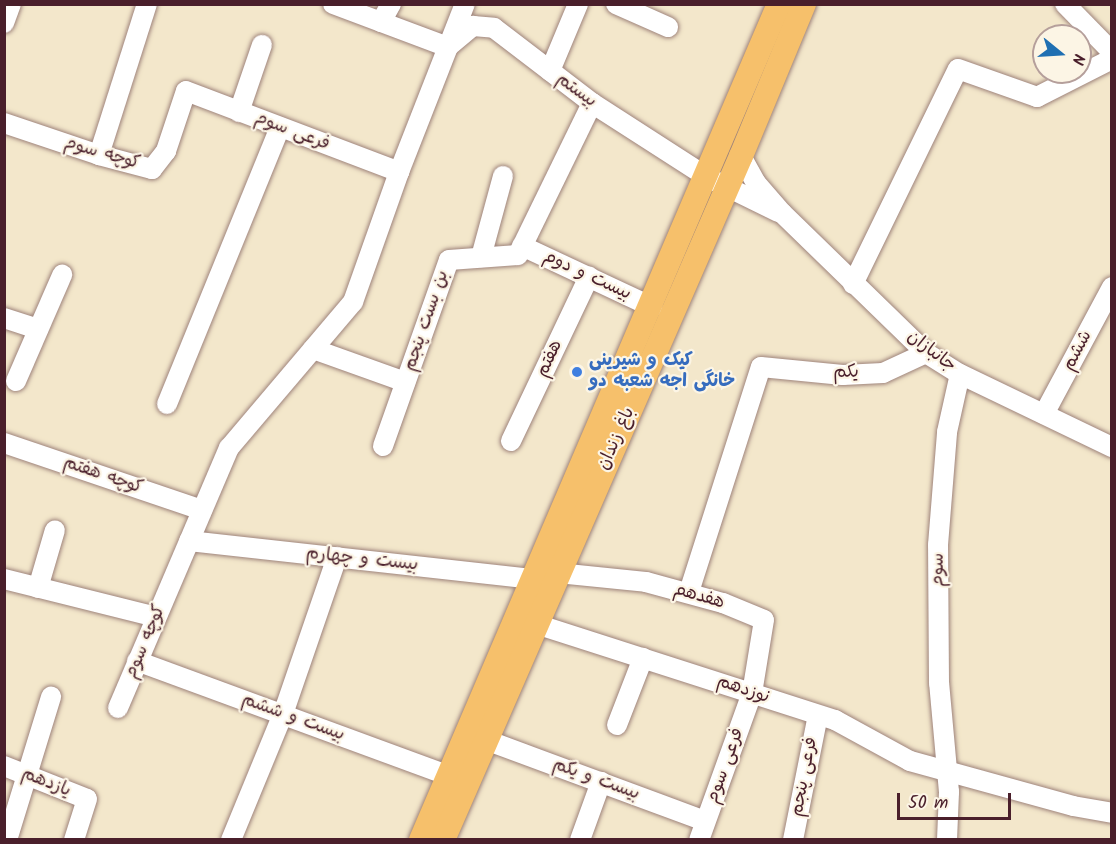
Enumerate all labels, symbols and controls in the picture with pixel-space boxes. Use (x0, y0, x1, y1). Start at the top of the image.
north arrow (1032, 24, 1092, 84)
text: N (1064, 50, 1091, 68)
street label: بیستم (552, 69, 600, 113)
street label: فرعی سوم (251, 108, 333, 156)
street label: کوچه سوم (62, 133, 142, 175)
street label: بیست و دوم (540, 246, 634, 306)
street label: بن بست پنجم (400, 268, 454, 374)
street label: جانبازان (902, 327, 960, 377)
street label: ششم (1058, 327, 1098, 375)
street label: هفتم (532, 337, 568, 381)
place label: کیک و شیرینی خانگی اجه شعبه دو (589, 351, 735, 394)
street label: یکم (833, 362, 859, 384)
marker: کیک و شیرینی خانگی اجه شعبه دو (570, 365, 584, 379)
street label: باغ زندان (594, 404, 640, 474)
street label: کوچه هفتم (61, 452, 145, 500)
street label: بیست و چهارم (305, 543, 419, 577)
street label: سوم (928, 553, 950, 587)
street label: هفدهم (671, 579, 727, 615)
street label: کوچه سوم (121, 602, 171, 682)
street label: نوزدهم (714, 671, 772, 709)
street label: بیست و ششم (239, 689, 347, 747)
street label: فرعی سوم (702, 725, 750, 807)
street label: فرعی پنجم (787, 735, 823, 819)
street label: بیست و یکم (550, 754, 642, 806)
street label: یازدهم (18, 763, 74, 803)
scale bar (900, 781, 1014, 819)
text: 50 m (908, 789, 948, 818)

